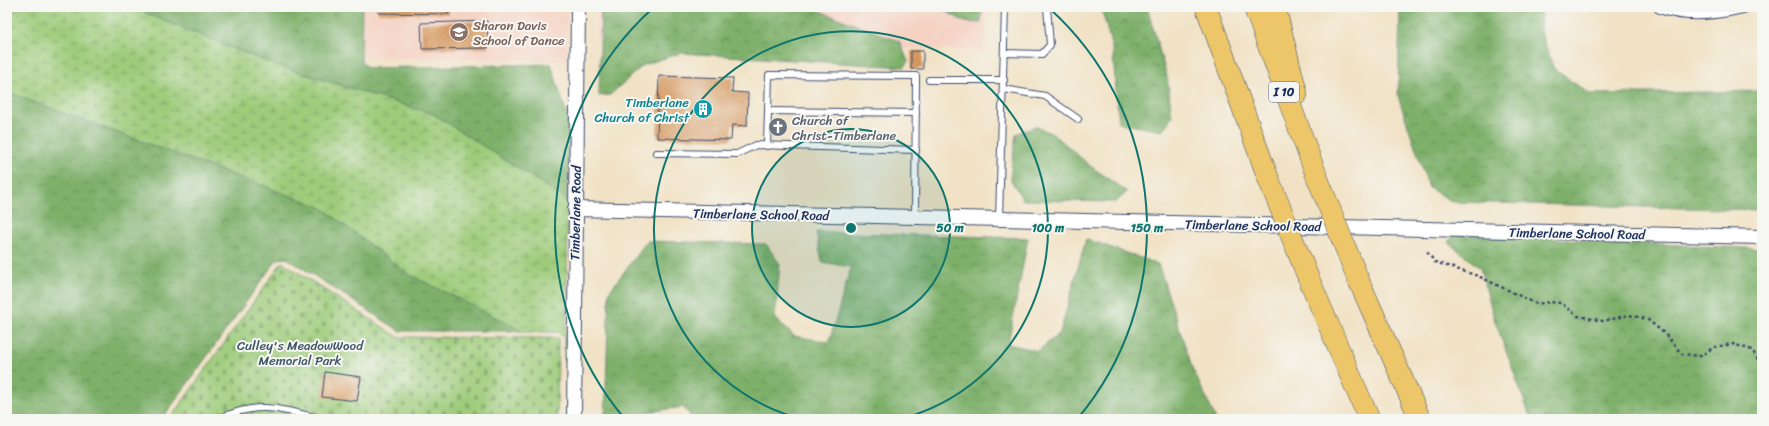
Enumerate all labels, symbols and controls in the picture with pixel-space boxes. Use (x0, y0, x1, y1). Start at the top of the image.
place label: Sharon Davis School of Dance (473, 14, 565, 52)
school or university icon: Sharon Davis School of Dance (448, 21, 470, 43)
road number: I 10 (1269, 82, 1299, 102)
place label: Timberlane Church of Christ (594, 91, 690, 129)
building icon: Timberlane Church of Christ (692, 98, 714, 120)
place label: Church of Christ-Timberlane (792, 109, 897, 147)
church icon: Church of Christ-Timberlane (767, 116, 789, 138)
street label: Timberlane Road (563, 164, 588, 261)
street label: Timberlane School Road (693, 202, 831, 227)
street label: Timberlane School Road (1185, 213, 1323, 238)
text: 50 m (936, 217, 964, 239)
text: 100 m (1032, 217, 1065, 239)
text: 150 m (1131, 217, 1164, 239)
centre of rings (844, 221, 858, 235)
street label: Timberlane School Road (1509, 221, 1647, 246)
park label: Culley's MeadowWood Memorial Park (237, 334, 364, 372)

